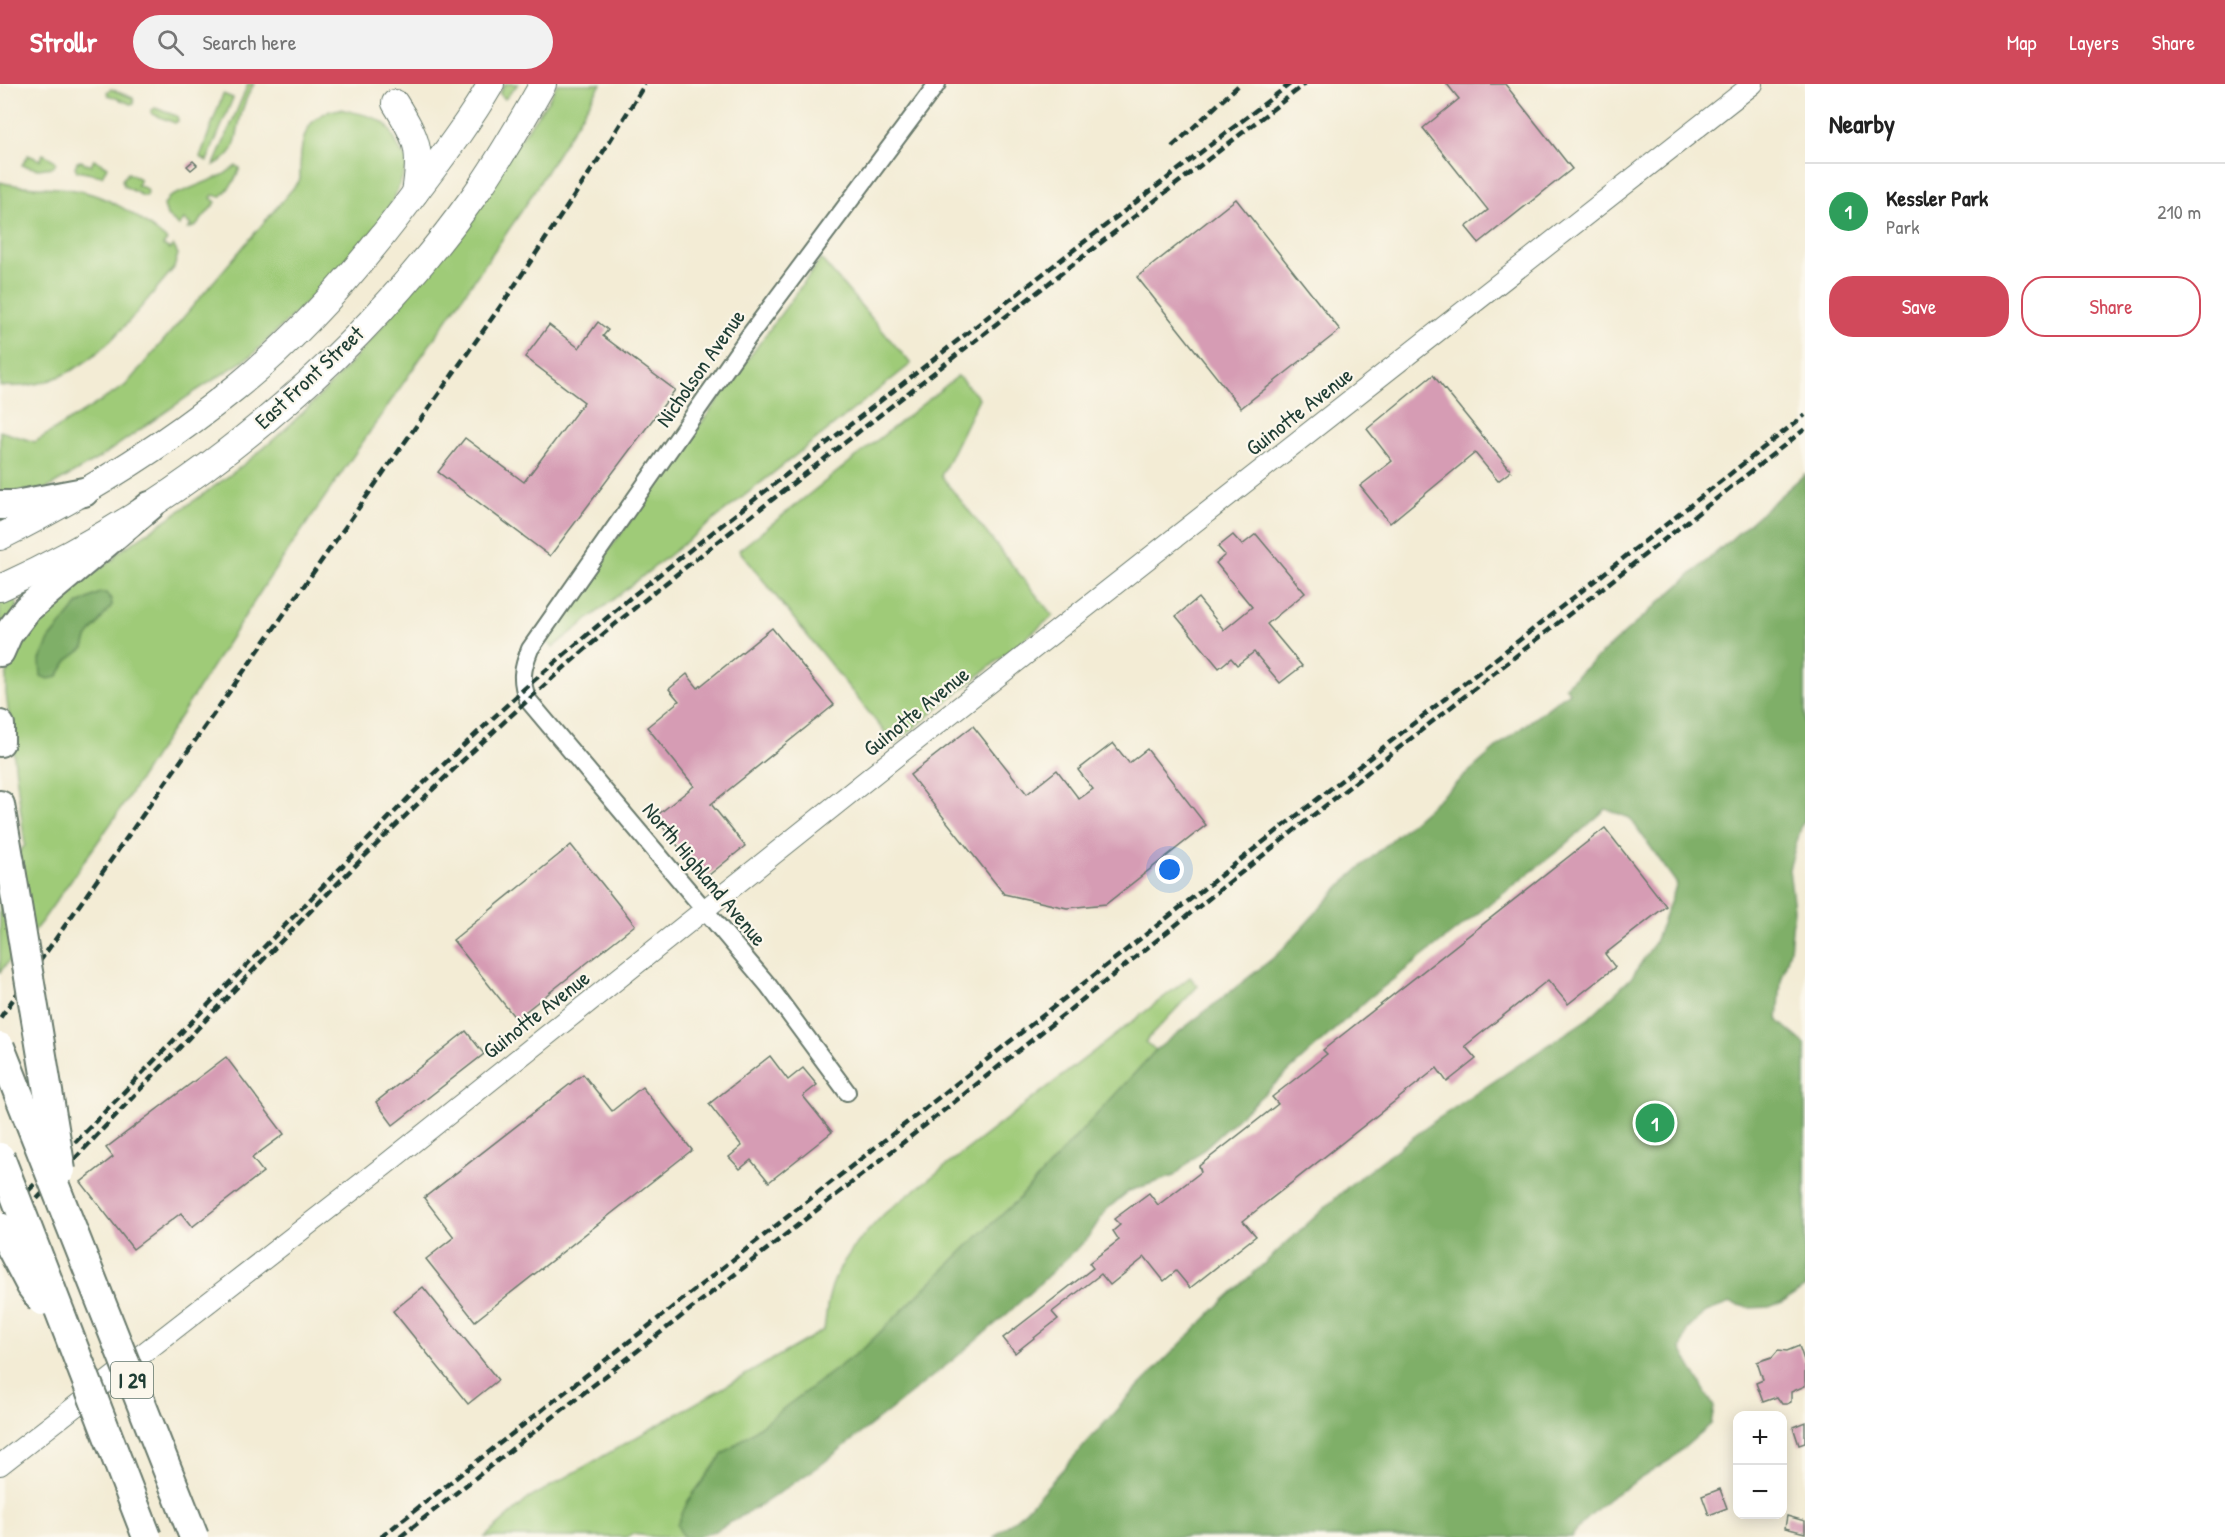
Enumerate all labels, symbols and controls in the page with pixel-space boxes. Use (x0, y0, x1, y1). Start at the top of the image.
search box (133, 15, 553, 69)
text: Strollr (30, 23, 97, 61)
icon: search (154, 26, 187, 59)
text: Search here (202, 27, 296, 57)
text: Map (2007, 28, 2036, 57)
text: Layers (2069, 28, 2119, 57)
text: Share (2152, 28, 2195, 57)
text: Nearby (1829, 106, 1895, 141)
text: Kessler Park (1886, 183, 1988, 213)
text: 1 (1845, 198, 1852, 225)
text: 210 m (2157, 198, 2201, 225)
text: Park (1886, 213, 1919, 240)
button: Save (1829, 276, 2009, 337)
button: Share (2021, 276, 2201, 337)
street label: Nicholson Avenue (648, 303, 752, 433)
street label: East Front Street (248, 318, 370, 435)
street label: Guinotte Avenue (1239, 360, 1359, 462)
street label: Guinotte Avenue (857, 659, 975, 763)
street label: North Highland Avenue (636, 796, 774, 952)
your location (1155, 855, 1184, 884)
street label: Guinotte Avenue (476, 963, 596, 1065)
pin: 1 (1636, 1100, 1674, 1146)
road number: I 29 (111, 1362, 153, 1398)
map controls (1733, 1411, 1787, 1519)
button: + (1733, 1411, 1787, 1465)
button: − (1733, 1465, 1787, 1519)

